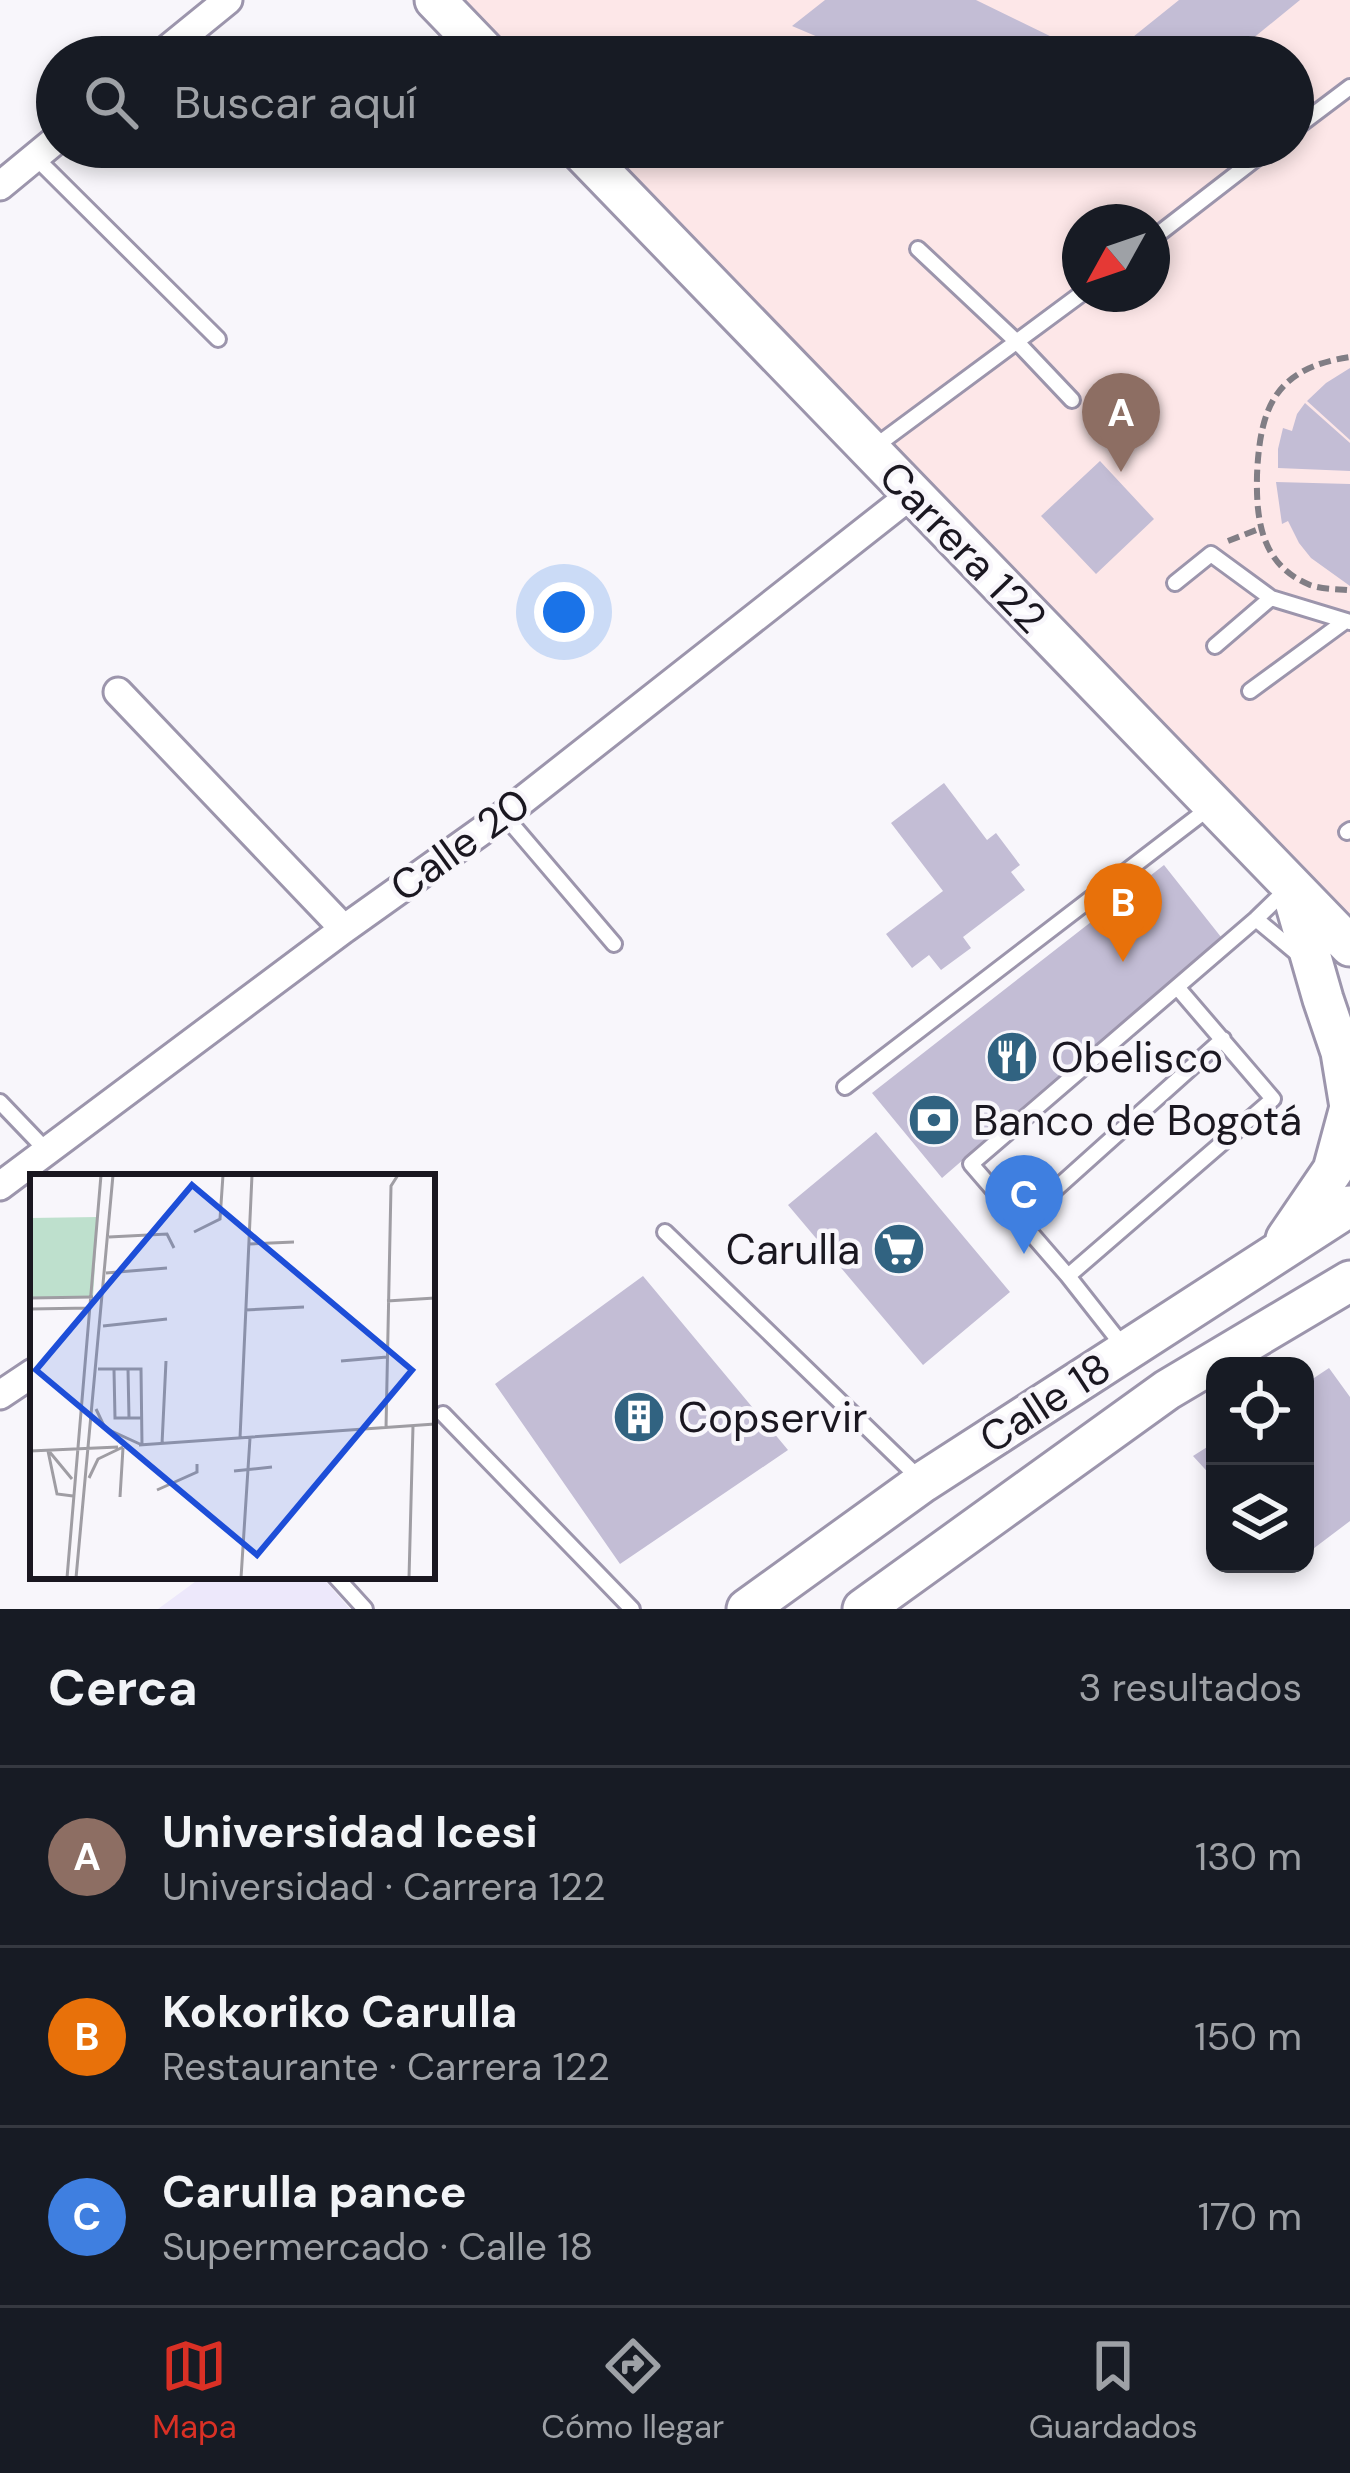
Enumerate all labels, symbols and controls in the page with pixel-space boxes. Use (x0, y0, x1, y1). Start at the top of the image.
search box (36, 36, 1314, 168)
icon: search (78, 69, 144, 135)
text: Buscar aquí (174, 73, 417, 132)
north arrow (1062, 204, 1170, 312)
pin: A (1082, 373, 1160, 472)
street label: Carrera 122 (867, 449, 1059, 645)
your location (534, 582, 594, 642)
street label: Calle 20 (379, 776, 541, 914)
pin: B (1084, 863, 1162, 962)
restaurant icon: Obelisco (984, 1029, 1040, 1085)
place label: Obelisco (1051, 1030, 1223, 1085)
bank icon: Banco de Bogotá (906, 1092, 962, 1148)
place label: Banco de Bogotá (973, 1093, 1302, 1148)
pin: C (985, 1155, 1063, 1254)
inset map (30, 1174, 435, 1579)
supermarket icon: Carulla (871, 1221, 927, 1277)
place label: Carulla (726, 1222, 860, 1277)
street label: Calle 18 (969, 1340, 1121, 1466)
map controls (1206, 1357, 1314, 1573)
button: locate (1206, 1357, 1314, 1465)
building icon: Copservir (611, 1389, 667, 1445)
place label: Copservir (678, 1390, 868, 1445)
button: layers (1206, 1465, 1314, 1573)
text: Cerca (48, 1654, 198, 1721)
text: 3 resultados (1078, 1662, 1302, 1713)
text: Universidad Icesi (162, 1802, 538, 1861)
text: A (73, 1831, 101, 1882)
text: 130 m (1195, 1831, 1302, 1882)
text: Universidad · Carrera 122 (162, 1861, 606, 1912)
text: Kokoriko Carulla (162, 1982, 517, 2041)
text: B (75, 2011, 99, 2062)
text: 150 m (1194, 2011, 1302, 2062)
text: Restaurante · Carrera 122 (162, 2041, 610, 2092)
text: Carulla pance (162, 2162, 467, 2221)
text: C (73, 2191, 101, 2242)
text: 170 m (1198, 2191, 1302, 2242)
text: Supermercado · Calle 18 (162, 2221, 593, 2272)
tab: Mapa (152, 2333, 237, 2448)
tab: Cómo llegar (541, 2333, 724, 2448)
tab: Guardados (1029, 2333, 1198, 2448)

